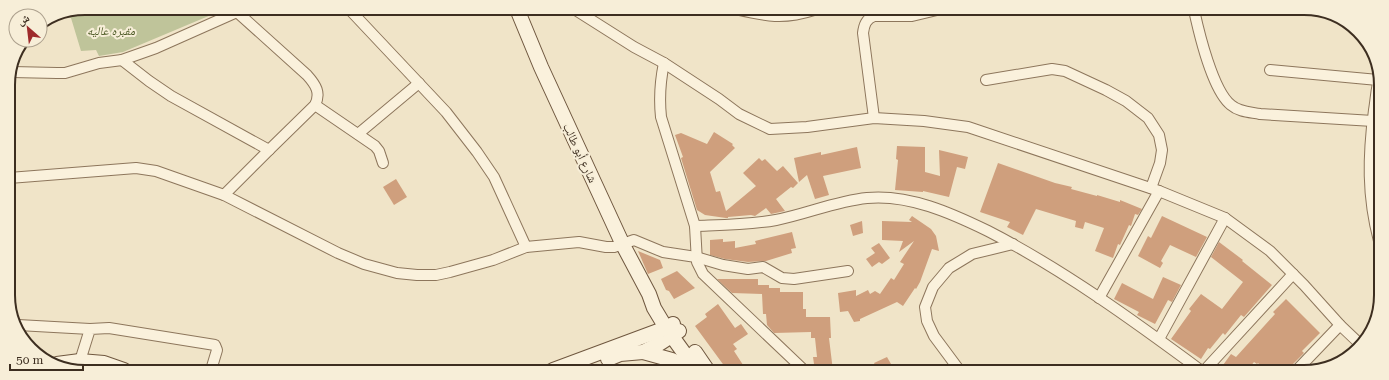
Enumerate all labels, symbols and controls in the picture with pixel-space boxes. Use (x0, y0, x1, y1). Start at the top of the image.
north arrow (8, 8, 48, 48)
text: ش (15, 11, 33, 29)
park label: مقبره عاليه (87, 24, 135, 38)
street label: شارع أبو طالب (559, 121, 600, 185)
scale bar (10, 346, 83, 372)
text: 50 m (16, 353, 43, 367)

